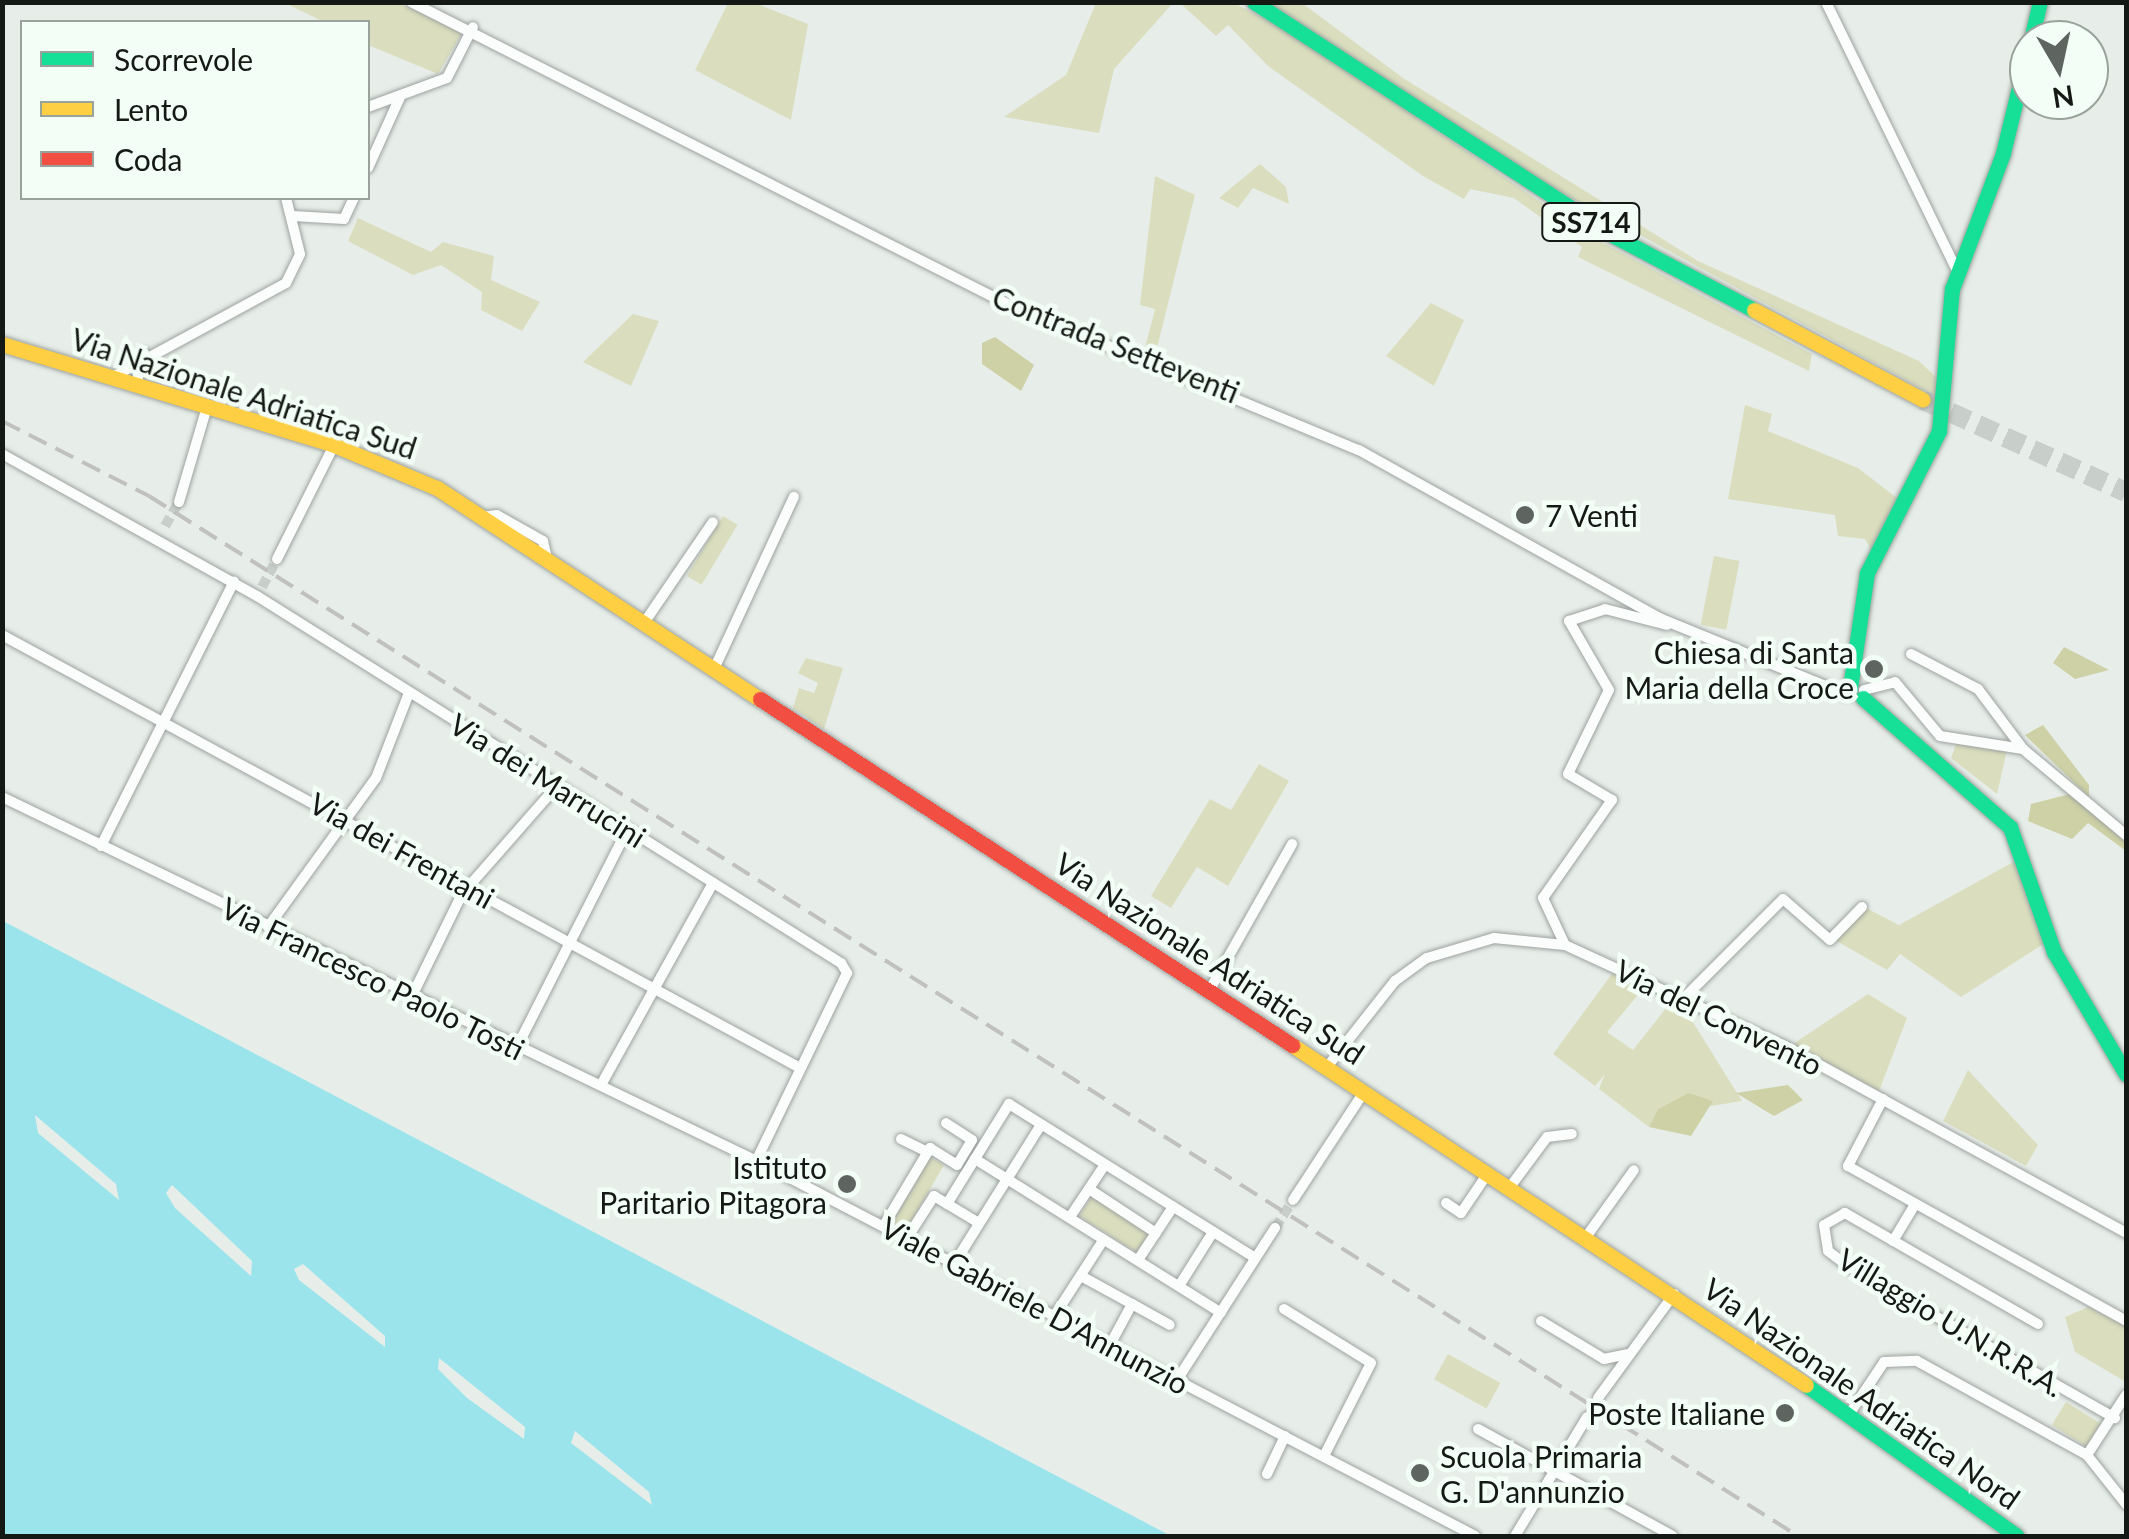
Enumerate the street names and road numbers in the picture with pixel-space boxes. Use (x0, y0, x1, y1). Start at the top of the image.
road number: SS714 (1541, 199, 1641, 245)
street label: Contrada Setteventi (987, 278, 1245, 410)
street label: Via Nazionale Adriatica Sud (66, 320, 422, 466)
street label: Via dei Marrucini (443, 705, 653, 855)
street label: Via dei Frentani (303, 784, 501, 916)
street label: Via Nazionale Adriatica Sud (1048, 844, 1372, 1072)
street label: Via Francesco Paolo Tosti (215, 889, 531, 1067)
street label: Via del Convento (1610, 951, 1828, 1083)
street label: Viale Gabriele D'Annunzio (875, 1209, 1195, 1401)
street label: Villaggio U.N.R.R.A. (1831, 1240, 2071, 1404)
street label: Via Nazionale Adriatica Nord (1696, 1270, 2028, 1516)

